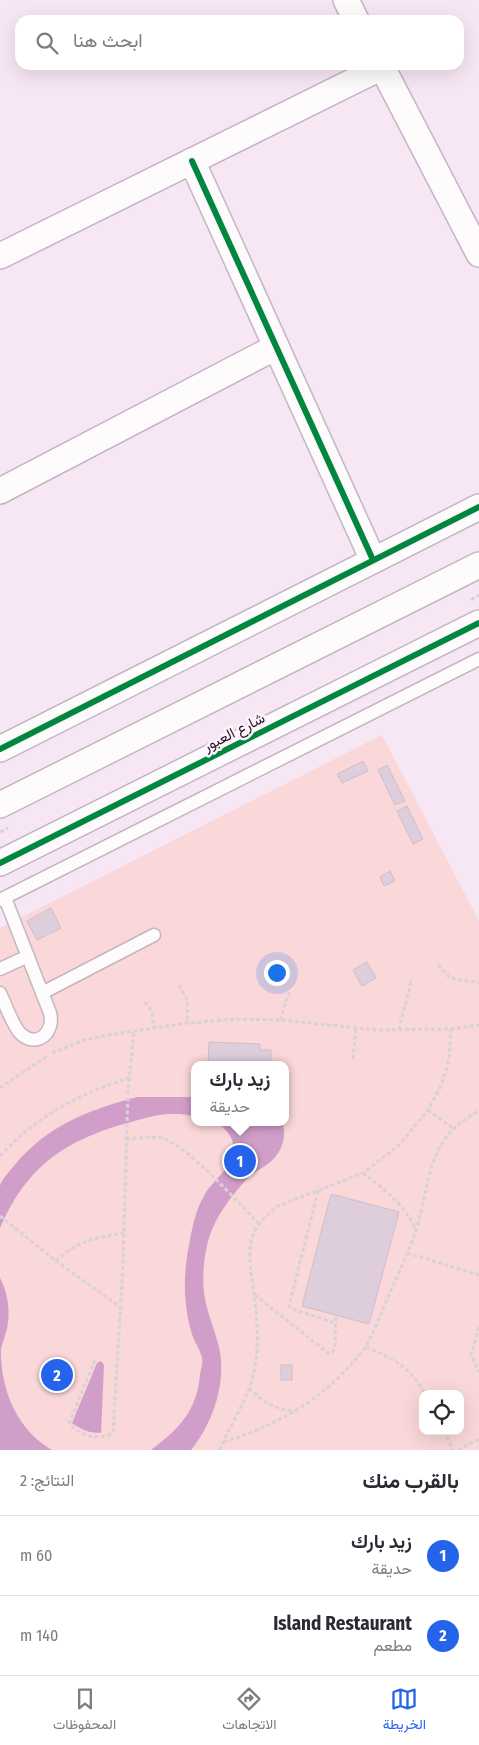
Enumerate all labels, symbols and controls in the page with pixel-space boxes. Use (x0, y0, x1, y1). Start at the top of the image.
search box (15, 15, 464, 70)
icon: search (33, 29, 61, 57)
text: ابحث هنا (73, 29, 143, 52)
street label: شارع العبور (199, 709, 269, 757)
your location (264, 960, 290, 986)
popup (191, 1061, 289, 1126)
text: زيد بارك (209, 1068, 271, 1091)
text: حديقة (209, 1097, 250, 1116)
pin: 1 (224, 1142, 256, 1180)
pin: 2 (41, 1356, 73, 1394)
map controls (419, 1390, 464, 1435)
button: locate (419, 1390, 464, 1435)
text: بالقرب منك (362, 1468, 459, 1494)
text: النتائج: 2 (20, 1471, 74, 1490)
text: زيد بارك (351, 1530, 412, 1553)
text: 60 m (20, 1546, 52, 1565)
text: 1 (440, 1546, 446, 1565)
text: حديقة (372, 1559, 412, 1578)
text: Island Restaurant (273, 1612, 412, 1635)
text: 140 m (20, 1626, 58, 1645)
text: 2 (439, 1626, 447, 1645)
text: مطعم (373, 1636, 412, 1655)
tab: المحفوظات (53, 1685, 116, 1737)
tab: الاتجاهات (222, 1685, 277, 1737)
tab: الخريطة (383, 1685, 426, 1737)

